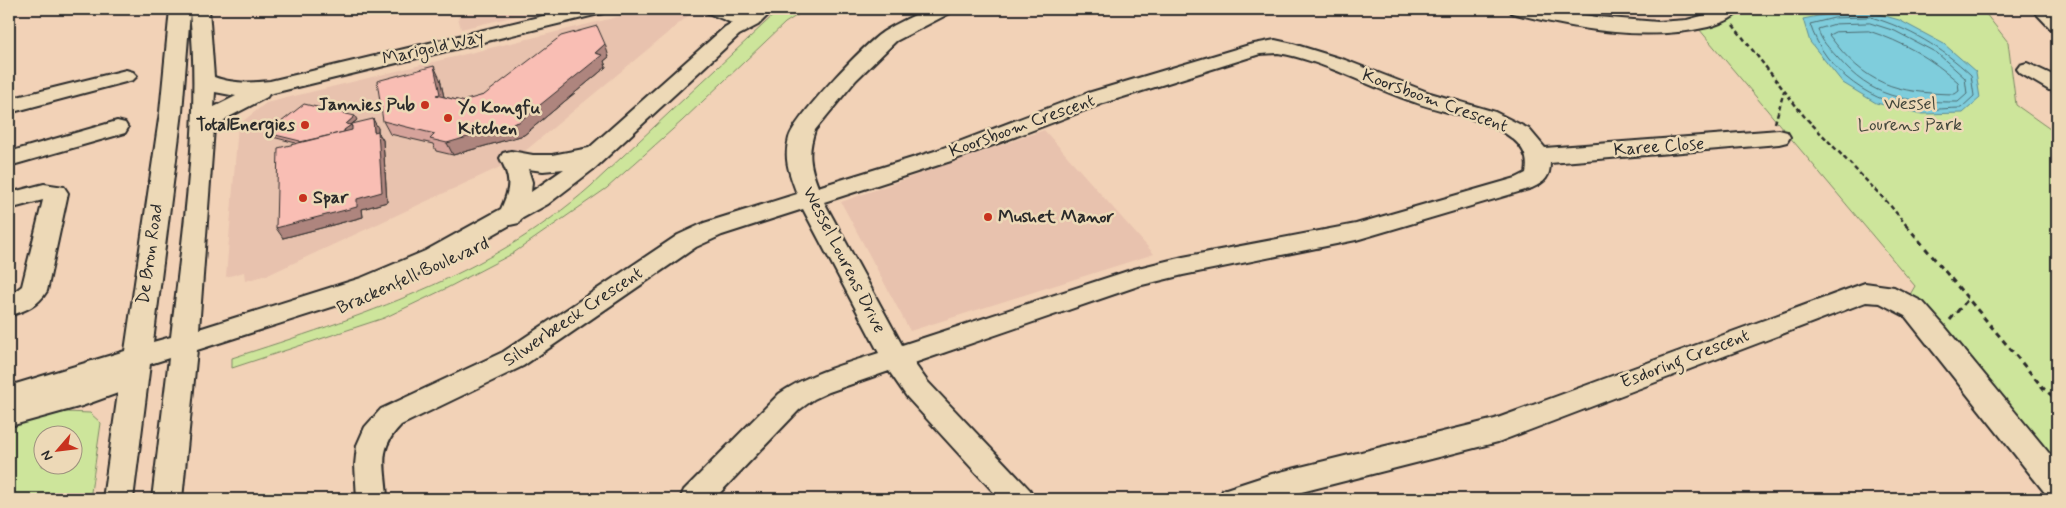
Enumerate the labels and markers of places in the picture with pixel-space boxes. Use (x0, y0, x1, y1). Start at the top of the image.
place label: Jannies Pub (318, 93, 415, 117)
place label: Yo Kongfu Kitchen (458, 96, 540, 141)
marker: Jannies Pub (419, 99, 431, 111)
marker: Yo Kongfu Kitchen (442, 112, 454, 124)
place label: TotalEnergies (196, 113, 295, 139)
marker: TotalEnergies (299, 119, 311, 131)
place label: Spar (313, 186, 349, 210)
marker: Spar (297, 192, 309, 204)
place label: Mushet Manor (998, 205, 1115, 229)
marker: Mushet Manor (982, 211, 994, 223)

